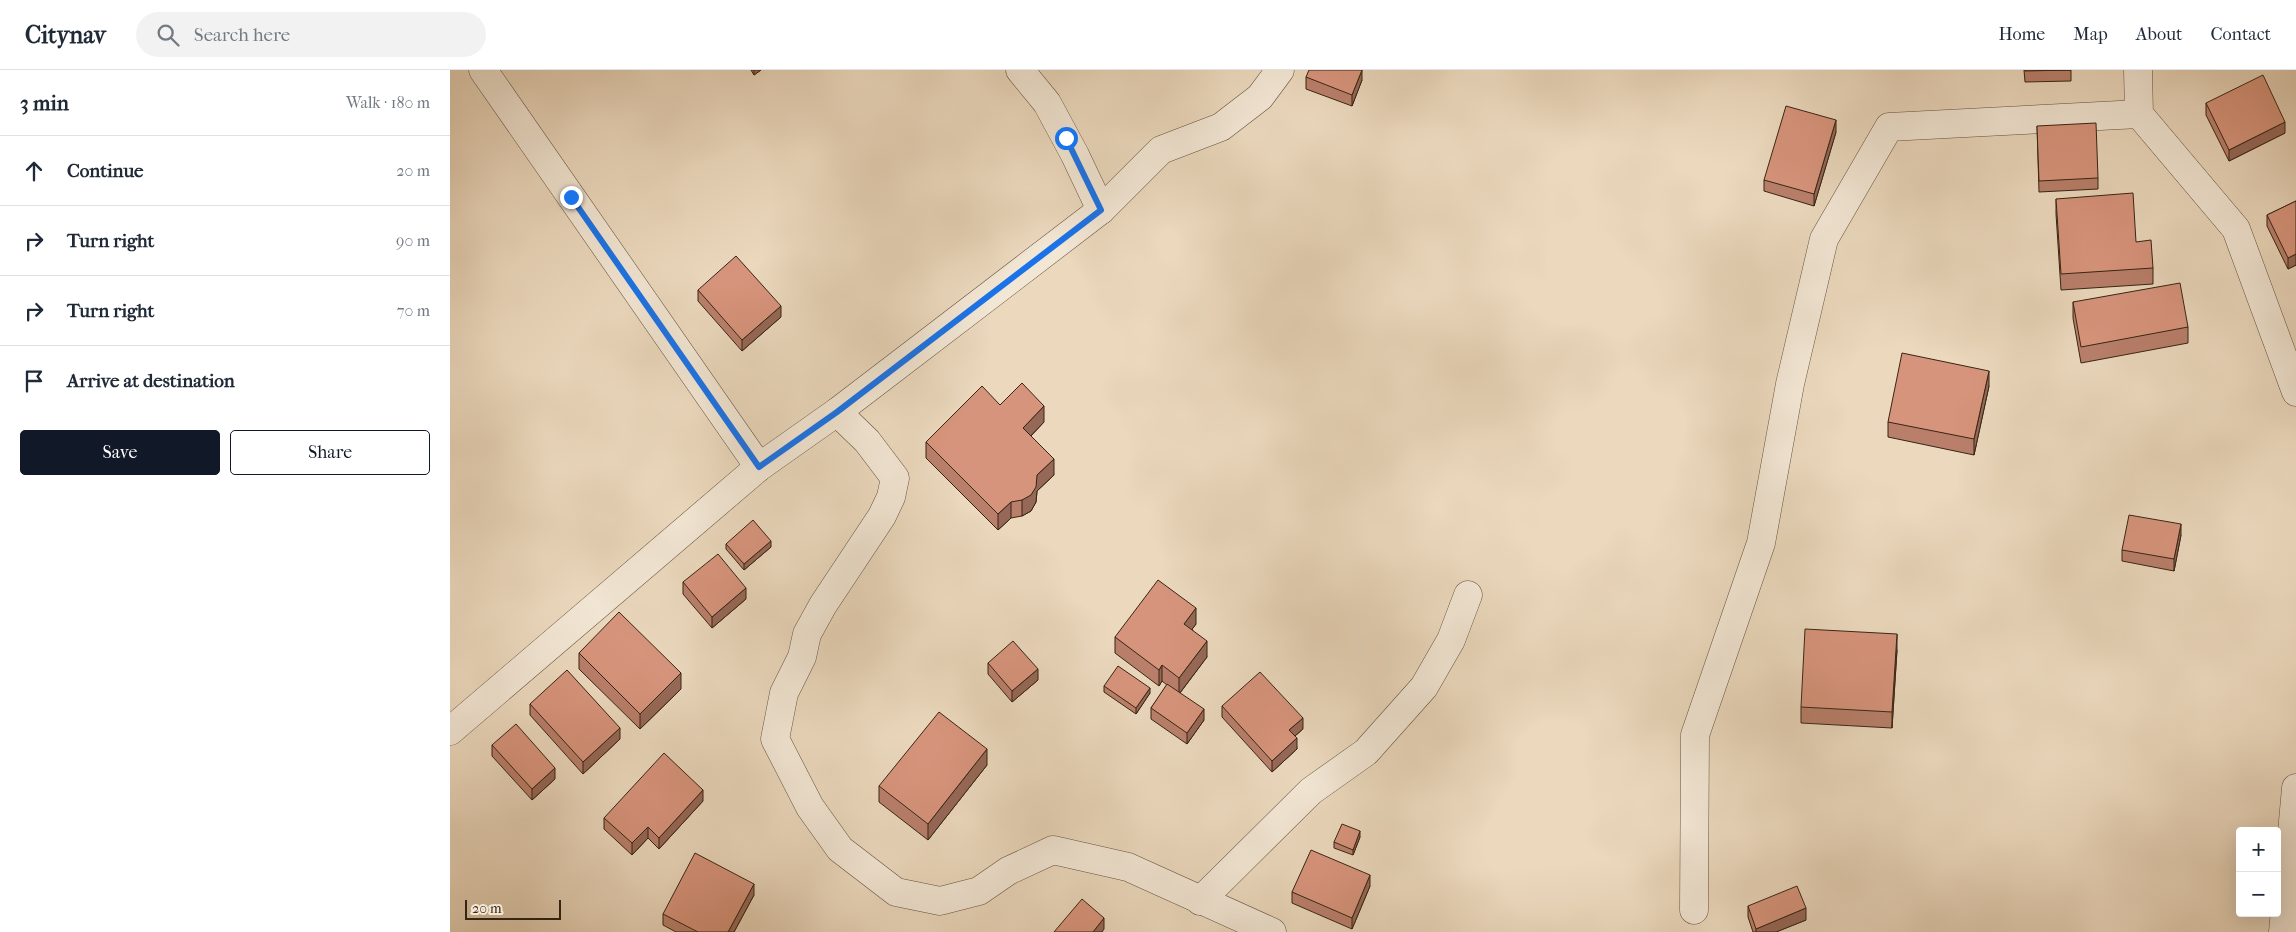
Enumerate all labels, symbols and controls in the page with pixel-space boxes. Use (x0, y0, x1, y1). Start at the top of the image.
search box (136, 12, 486, 57)
text: Citynav (25, 21, 106, 49)
icon: search (154, 21, 182, 49)
text: Search here (194, 24, 290, 46)
text: Home (1998, 24, 2045, 45)
text: Map (2073, 24, 2108, 45)
text: About (2136, 24, 2182, 45)
text: Contact (2210, 24, 2271, 45)
text: 3 min (20, 91, 69, 115)
text: Walk · 180 m (346, 93, 430, 112)
route start (1055, 127, 1078, 150)
icon: ahead (20, 157, 48, 185)
text: Continue (67, 160, 143, 182)
text: 20 m (396, 161, 430, 180)
route end (560, 186, 583, 209)
icon: right (20, 227, 48, 255)
text: Turn right (67, 230, 154, 252)
text: 90 m (396, 231, 430, 250)
icon: right (20, 297, 48, 325)
text: Turn right (67, 300, 154, 322)
text: 70 m (397, 301, 430, 320)
icon: arrive (20, 367, 48, 395)
text: Arrive at destination (67, 370, 235, 392)
button: Save (20, 430, 220, 475)
button: Share (230, 430, 430, 475)
map controls (2236, 827, 2281, 917)
button: + (2236, 827, 2281, 872)
button: − (2236, 872, 2281, 917)
scale bar (465, 897, 561, 920)
text: 20 m (472, 900, 502, 917)

